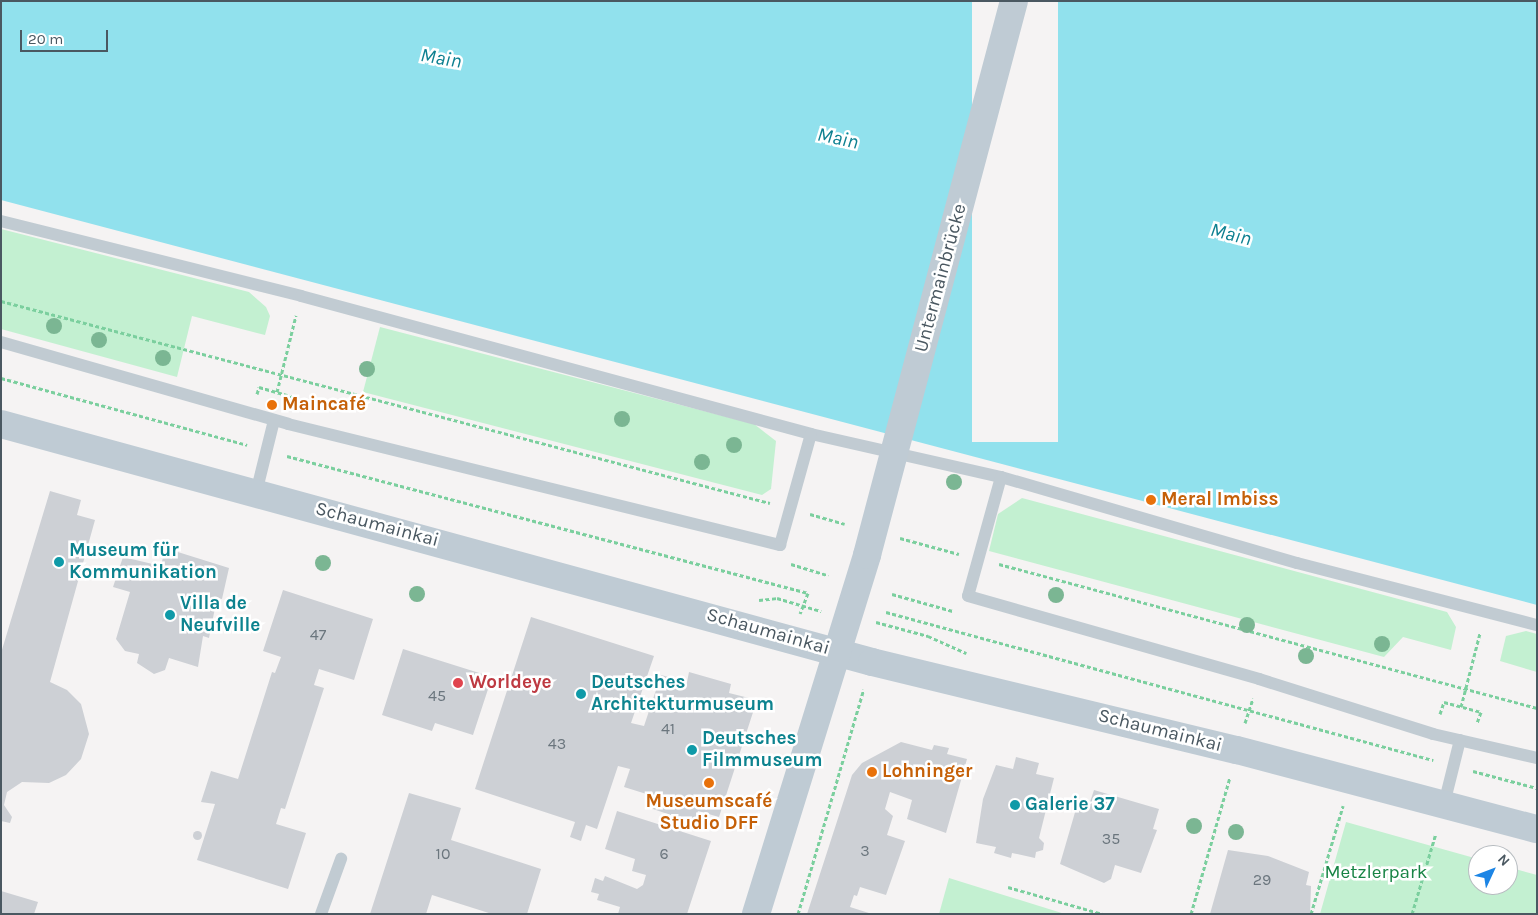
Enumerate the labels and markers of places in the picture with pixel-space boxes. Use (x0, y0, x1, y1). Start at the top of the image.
place label: Maincafé (282, 394, 366, 416)
marker: Maincafé (266, 399, 278, 411)
place label: Meral Imbiss (1161, 489, 1279, 511)
marker: Meral Imbiss (1145, 494, 1157, 506)
place label: Museum für Kommunikation (69, 540, 217, 584)
marker: Museum für Kommunikation (53, 556, 65, 568)
place label: Villa de Neufville (180, 593, 260, 637)
marker: Villa de Neufville (164, 609, 176, 621)
place label: Worldeye (469, 672, 552, 694)
place label: Deutsches Architekturmuseum (591, 672, 774, 716)
marker: Worldeye (451, 676, 465, 690)
marker: Deutsches Architekturmuseum (575, 688, 587, 700)
place label: Deutsches Filmmuseum (702, 728, 822, 772)
marker: Deutsches Filmmuseum (686, 744, 698, 756)
place label: Lohninger (882, 761, 972, 783)
marker: Lohninger (866, 766, 878, 778)
marker: Museumscafé Studio DFF (703, 777, 715, 789)
place label: Museumscafé Studio DFF (646, 791, 772, 835)
place label: Galerie 37 (1025, 794, 1115, 816)
marker: Galerie 37 (1009, 799, 1021, 811)

